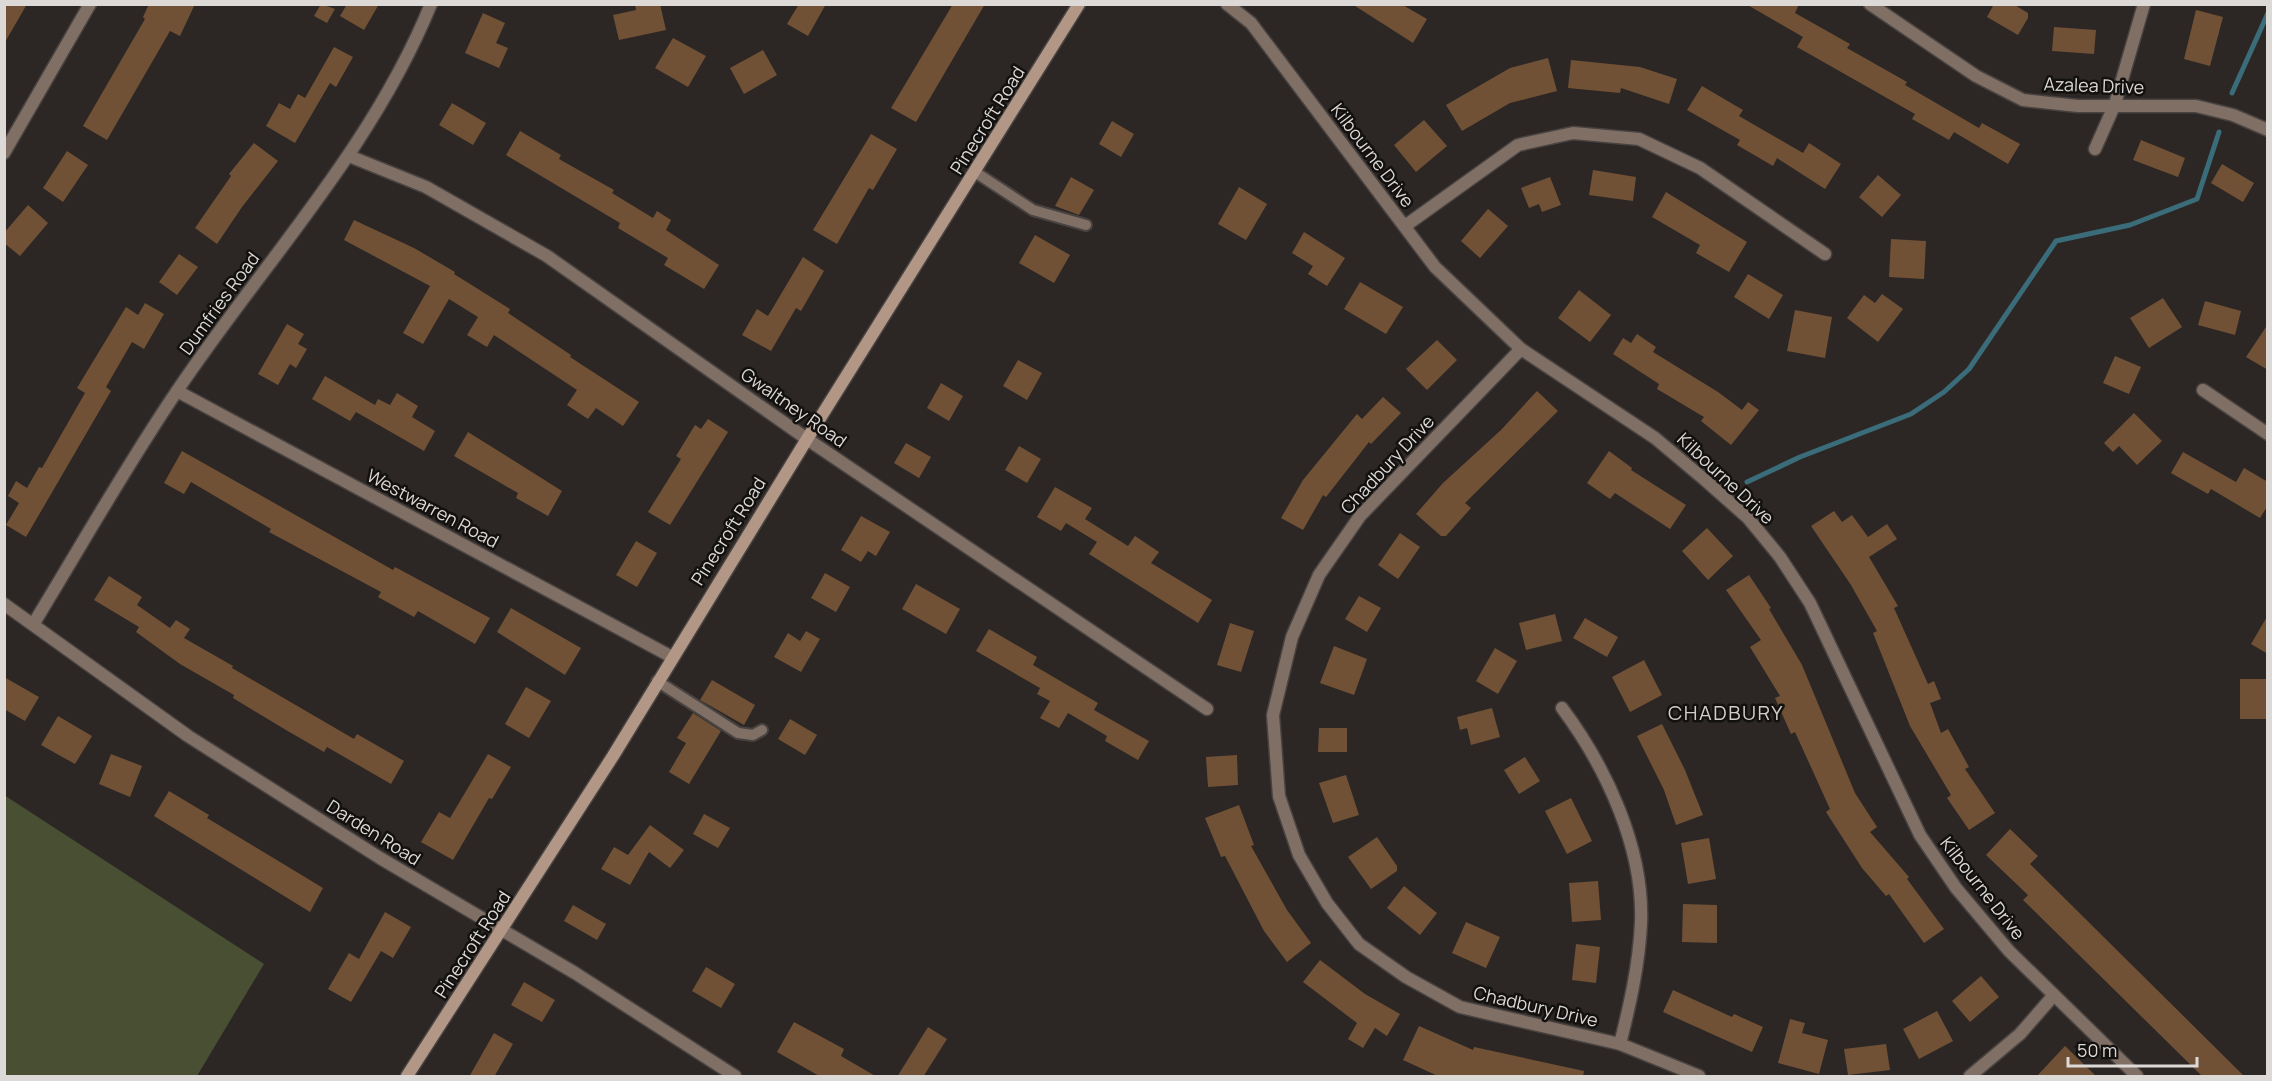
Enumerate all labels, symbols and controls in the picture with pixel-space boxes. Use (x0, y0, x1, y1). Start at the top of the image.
street label: Pinecroft Road (944, 61, 1030, 179)
street label: Azalea Drive (2043, 71, 2145, 99)
street label: Kilbourne Drive (1326, 98, 1420, 212)
street label: Dumfries Road (174, 247, 264, 359)
street label: Gwaltney Road (736, 362, 852, 452)
street label: Chadbury Drive (1335, 409, 1439, 519)
street label: Kilbourne Drive (1672, 427, 1780, 529)
street label: Westwarren Road (363, 463, 503, 553)
street label: Pinecroft Road (685, 472, 771, 590)
district label: CHADBURY (1668, 699, 1784, 726)
street label: Darden Road (323, 794, 425, 870)
street label: Kilbourne Drive (1935, 832, 2031, 944)
street label: Pinecroft Road (428, 886, 516, 1002)
street label: Chadbury Drive (1471, 980, 1601, 1032)
scale bar (2068, 1030, 2197, 1068)
text: 50 m (2077, 1038, 2117, 1062)

